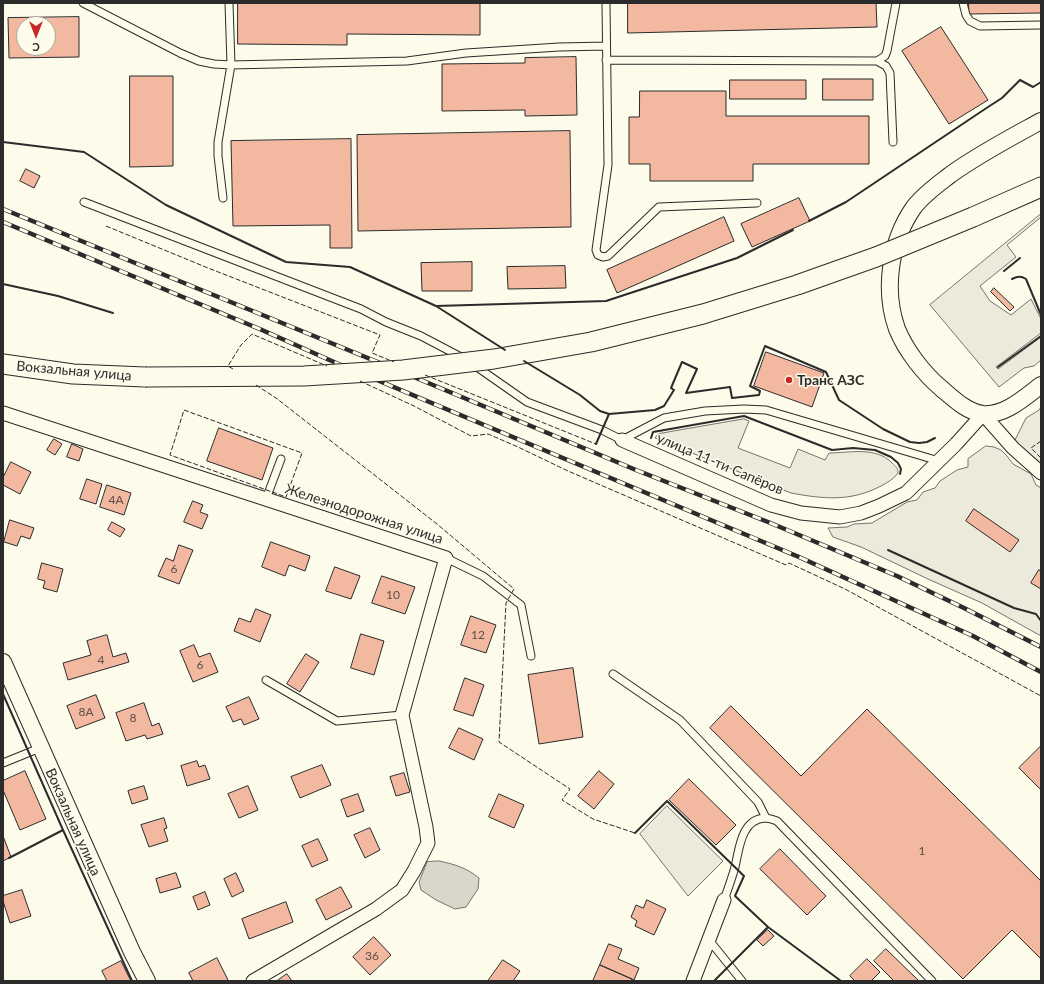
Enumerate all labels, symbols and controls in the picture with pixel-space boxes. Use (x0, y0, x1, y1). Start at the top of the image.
north arrow (16, 16, 56, 56)
text: С (32, 41, 40, 54)
street label: Вокзальная улица (16, 358, 132, 384)
place label: Транс АЗС (797, 372, 864, 388)
marker: Транс АЗС (784, 375, 794, 385)
street label: улица 11-ти Сапёров (654, 430, 786, 498)
street label: Железнодорожная улица (283, 480, 445, 548)
house number: 4А (108, 493, 124, 507)
house number: 6 (171, 562, 177, 576)
house number: 10 (386, 588, 400, 602)
house number: 12 (471, 628, 485, 642)
house number: 4 (98, 653, 104, 667)
house number: 6 (197, 658, 203, 672)
house number: 8А (78, 705, 94, 719)
house number: 8 (130, 711, 136, 725)
street label: Вокзальная улица (42, 766, 104, 878)
house number: 1 (919, 844, 925, 858)
house number: 36 (365, 949, 379, 963)

